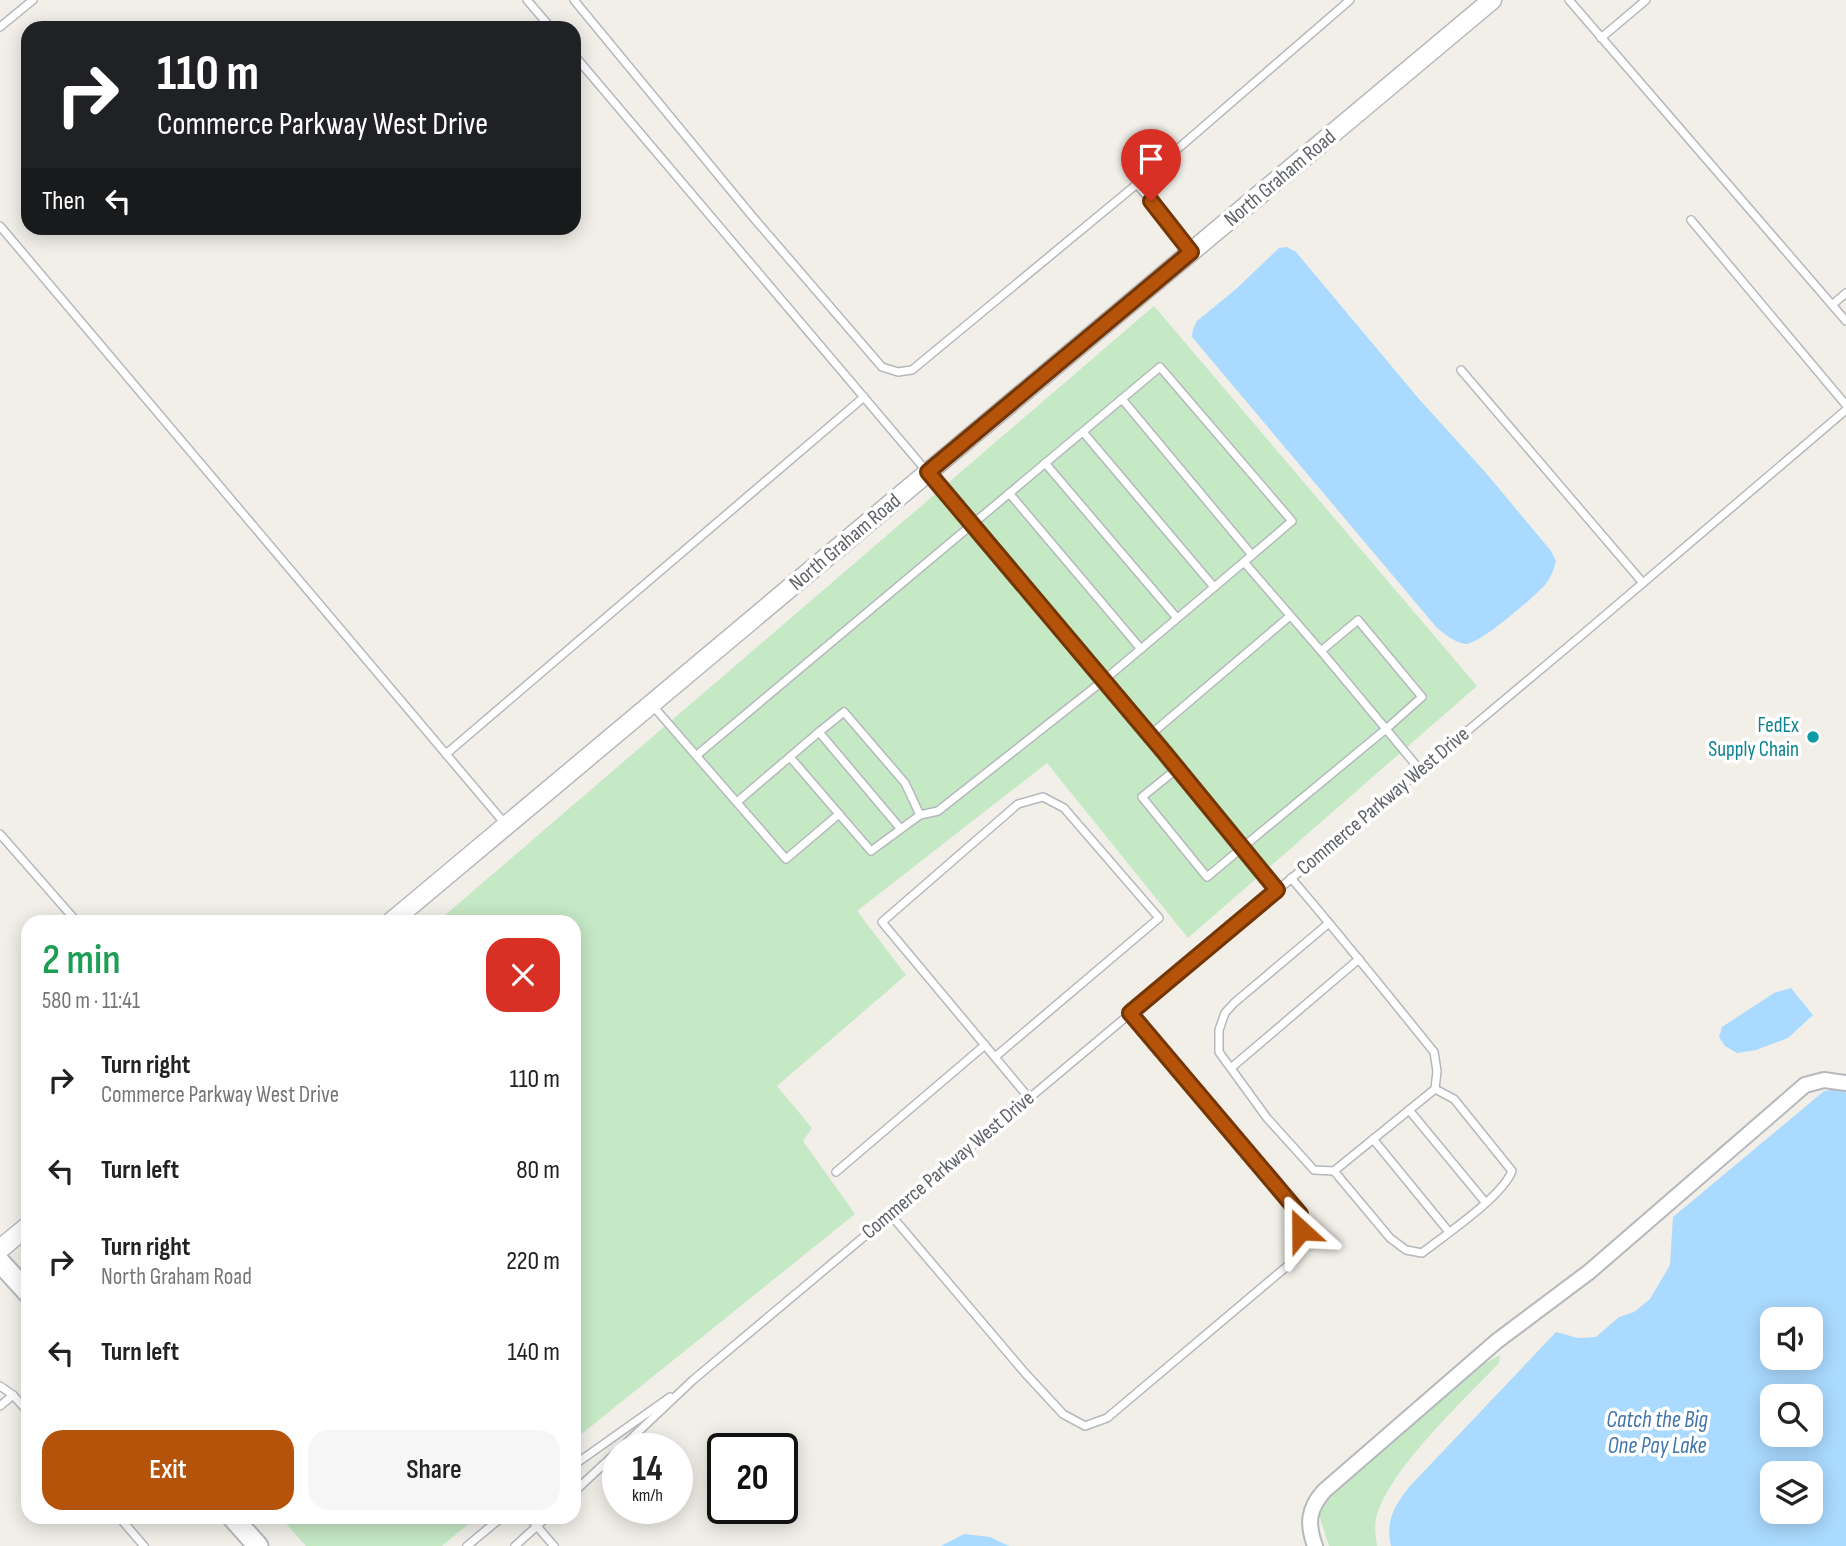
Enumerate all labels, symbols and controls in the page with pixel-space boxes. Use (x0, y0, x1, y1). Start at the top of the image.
text: 110 m (157, 45, 259, 104)
icon: right (42, 49, 133, 140)
text: Commerce Parkway West Drive (157, 105, 488, 144)
street label: North Graham Road (1219, 124, 1341, 232)
pin (1121, 129, 1181, 201)
icon: arrive (1132, 140, 1170, 178)
icon: left (99, 182, 137, 220)
text: Then (42, 186, 85, 217)
street label: North Graham Road (784, 488, 906, 596)
place label: FedEx Supply Chain (1708, 713, 1799, 762)
street label: Commerce Parkway West Drive (1292, 722, 1474, 880)
marker: FedEx Supply Chain (1805, 729, 1821, 745)
text: 2 min (42, 935, 121, 986)
button: close (486, 938, 560, 1012)
text: 580 m · 11:41 (42, 987, 140, 1015)
text: Turn right (101, 1050, 190, 1081)
icon: right (42, 1061, 80, 1099)
text: 110 m (509, 1064, 560, 1095)
text: Commerce Parkway West Drive (101, 1081, 339, 1109)
street label: Commerce Parkway West Drive (857, 1086, 1039, 1244)
icon: left (42, 1152, 80, 1190)
text: Turn left (101, 1155, 179, 1186)
text: 80 m (516, 1155, 560, 1186)
position arrow (1264, 1193, 1338, 1267)
text: Turn right (101, 1232, 190, 1263)
icon: right (42, 1243, 80, 1281)
text: 220 m (506, 1246, 560, 1277)
text: North Graham Road (101, 1263, 252, 1291)
map controls (1760, 1307, 1823, 1524)
button: sound (1760, 1307, 1823, 1370)
icon: left (42, 1334, 80, 1372)
text: Turn left (101, 1337, 179, 1368)
text: 140 m (508, 1337, 560, 1368)
button: search (1760, 1384, 1823, 1447)
water label: Catch the Big One Pay Lake (1606, 1406, 1708, 1460)
button: Exit (42, 1430, 294, 1510)
button: Share (308, 1430, 560, 1510)
speed limit sign: 20 (707, 1433, 798, 1524)
text: 14 (632, 1448, 663, 1491)
button: layers (1760, 1461, 1823, 1524)
text: km/h (632, 1485, 663, 1506)

